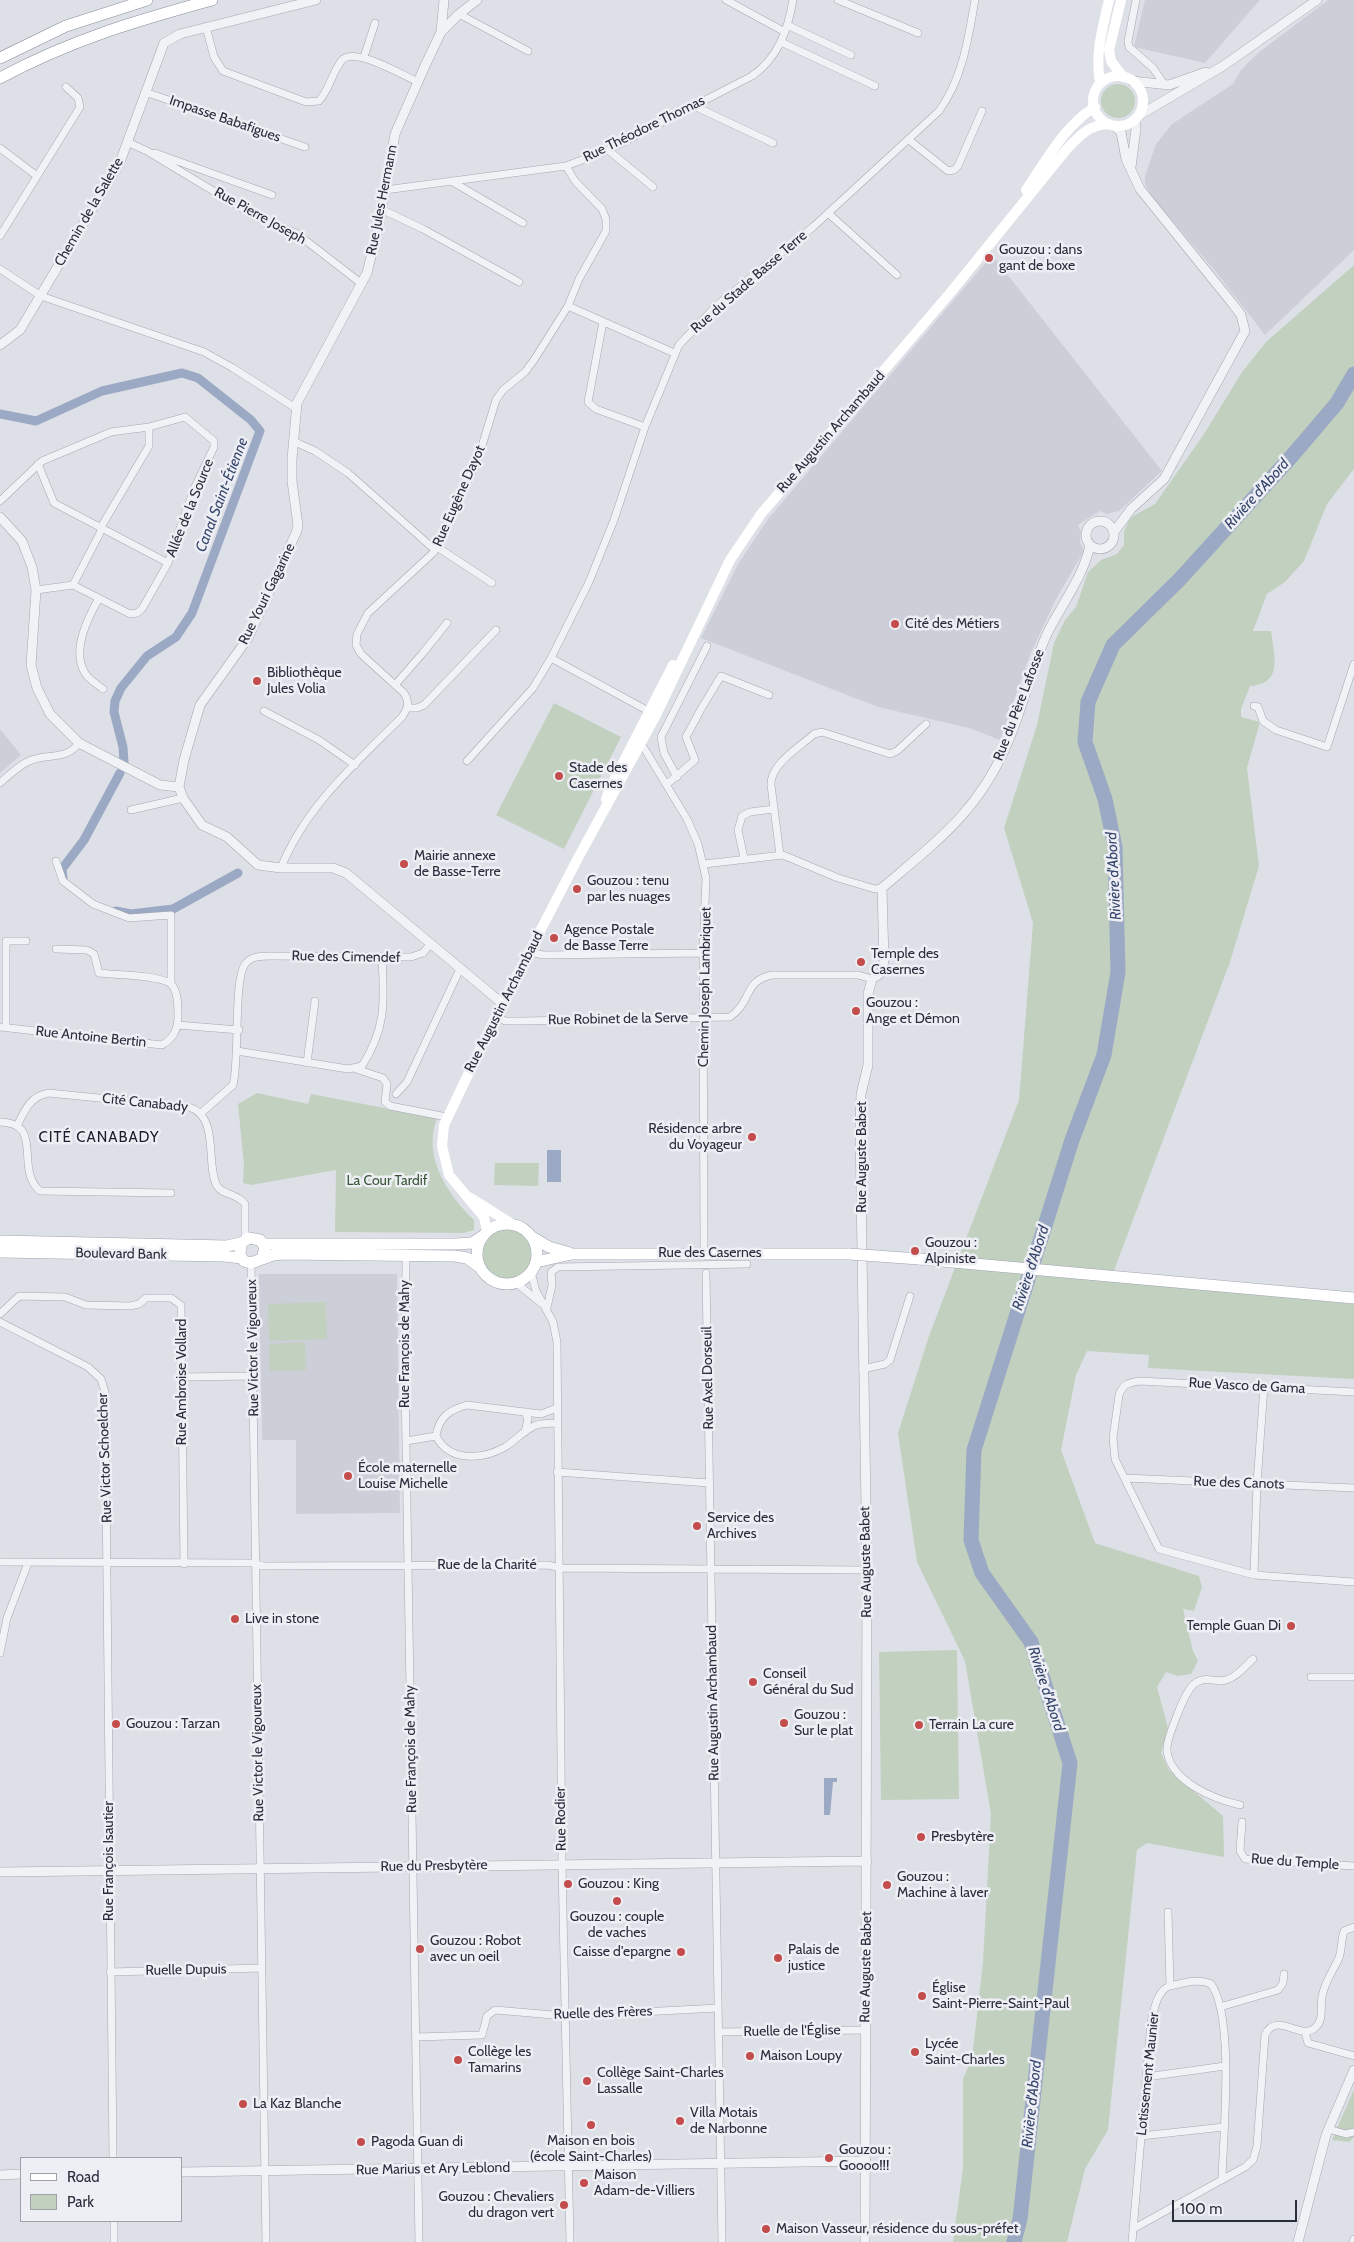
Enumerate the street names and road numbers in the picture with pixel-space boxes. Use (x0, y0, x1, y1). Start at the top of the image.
street label: Impasse Babafigues (167, 92, 283, 146)
street label: Rue Théodore Thomas (580, 92, 708, 166)
street label: Rue Jules Hermann (363, 143, 401, 257)
street label: Chemin de la Salette (51, 155, 127, 269)
street label: Rue Pierre Joseph (211, 184, 309, 248)
street label: Rue du Stade Basse Terre (688, 227, 810, 337)
street label: Rue Augustin Archambaud (774, 368, 888, 496)
street label: Rue Eugène Dayot (429, 443, 489, 549)
street label: Allée de la Source (163, 456, 217, 560)
street label: Rue Youri Gagarine (235, 541, 299, 647)
street label: Rue du Père Lafosse (990, 647, 1048, 763)
street label: Chemin Joseph Lambriquet (695, 907, 715, 1067)
street label: Rue Augustin Archambaud (461, 929, 547, 1075)
street label: Rue des Cimendef (292, 948, 400, 966)
street label: Rue Robinet de la Serve (548, 1009, 688, 1029)
street label: Rue Antoine Bertin (35, 1023, 147, 1051)
street label: Cité Canabady (101, 1090, 189, 1116)
street label: Rue Auguste Babet (854, 1101, 870, 1213)
street label: Boulevard Bank (75, 1245, 167, 1263)
street label: Rue des Casernes (658, 1245, 762, 1261)
street label: Rue Victor le Vigoureux (243, 1279, 263, 1417)
street label: Rue François de Mahy (397, 1280, 413, 1408)
street label: Rue Ambroise Vollard (174, 1319, 190, 1445)
street label: Rue Axel Dorseuil (699, 1326, 717, 1430)
street label: Rue Vasco de Gama (1188, 1375, 1306, 1397)
street label: Rue Victor Schoelcher (94, 1393, 116, 1523)
street label: Rue des Canots (1193, 1473, 1285, 1493)
street label: Rue Auguste Babet (857, 1506, 875, 1618)
street label: Rue de la Charité (437, 1557, 537, 1573)
street label: Rue Augustin Archambaud (703, 1625, 723, 1781)
street label: Rue Victor le Vigoureux (248, 1684, 268, 1822)
street label: Rue François de Mahy (401, 1685, 421, 1813)
street label: Rue Rodier (552, 1787, 570, 1851)
street label: Rue François Isautier (101, 1801, 117, 1921)
street label: Rue du Temple (1250, 1851, 1340, 1873)
street label: Rue du Presbytère (380, 1857, 488, 1875)
street label: Rue Auguste Babet (857, 1911, 875, 2023)
street label: Ruelle Dupuis (145, 1961, 227, 1979)
street label: Ruelle des Frères (553, 2003, 653, 2023)
street label: Lotissement Maunier (1133, 2012, 1163, 2136)
street label: Ruelle de l'Église (743, 2022, 841, 2040)
street label: Rue Marius et Ary Leblond (356, 2159, 510, 2179)

